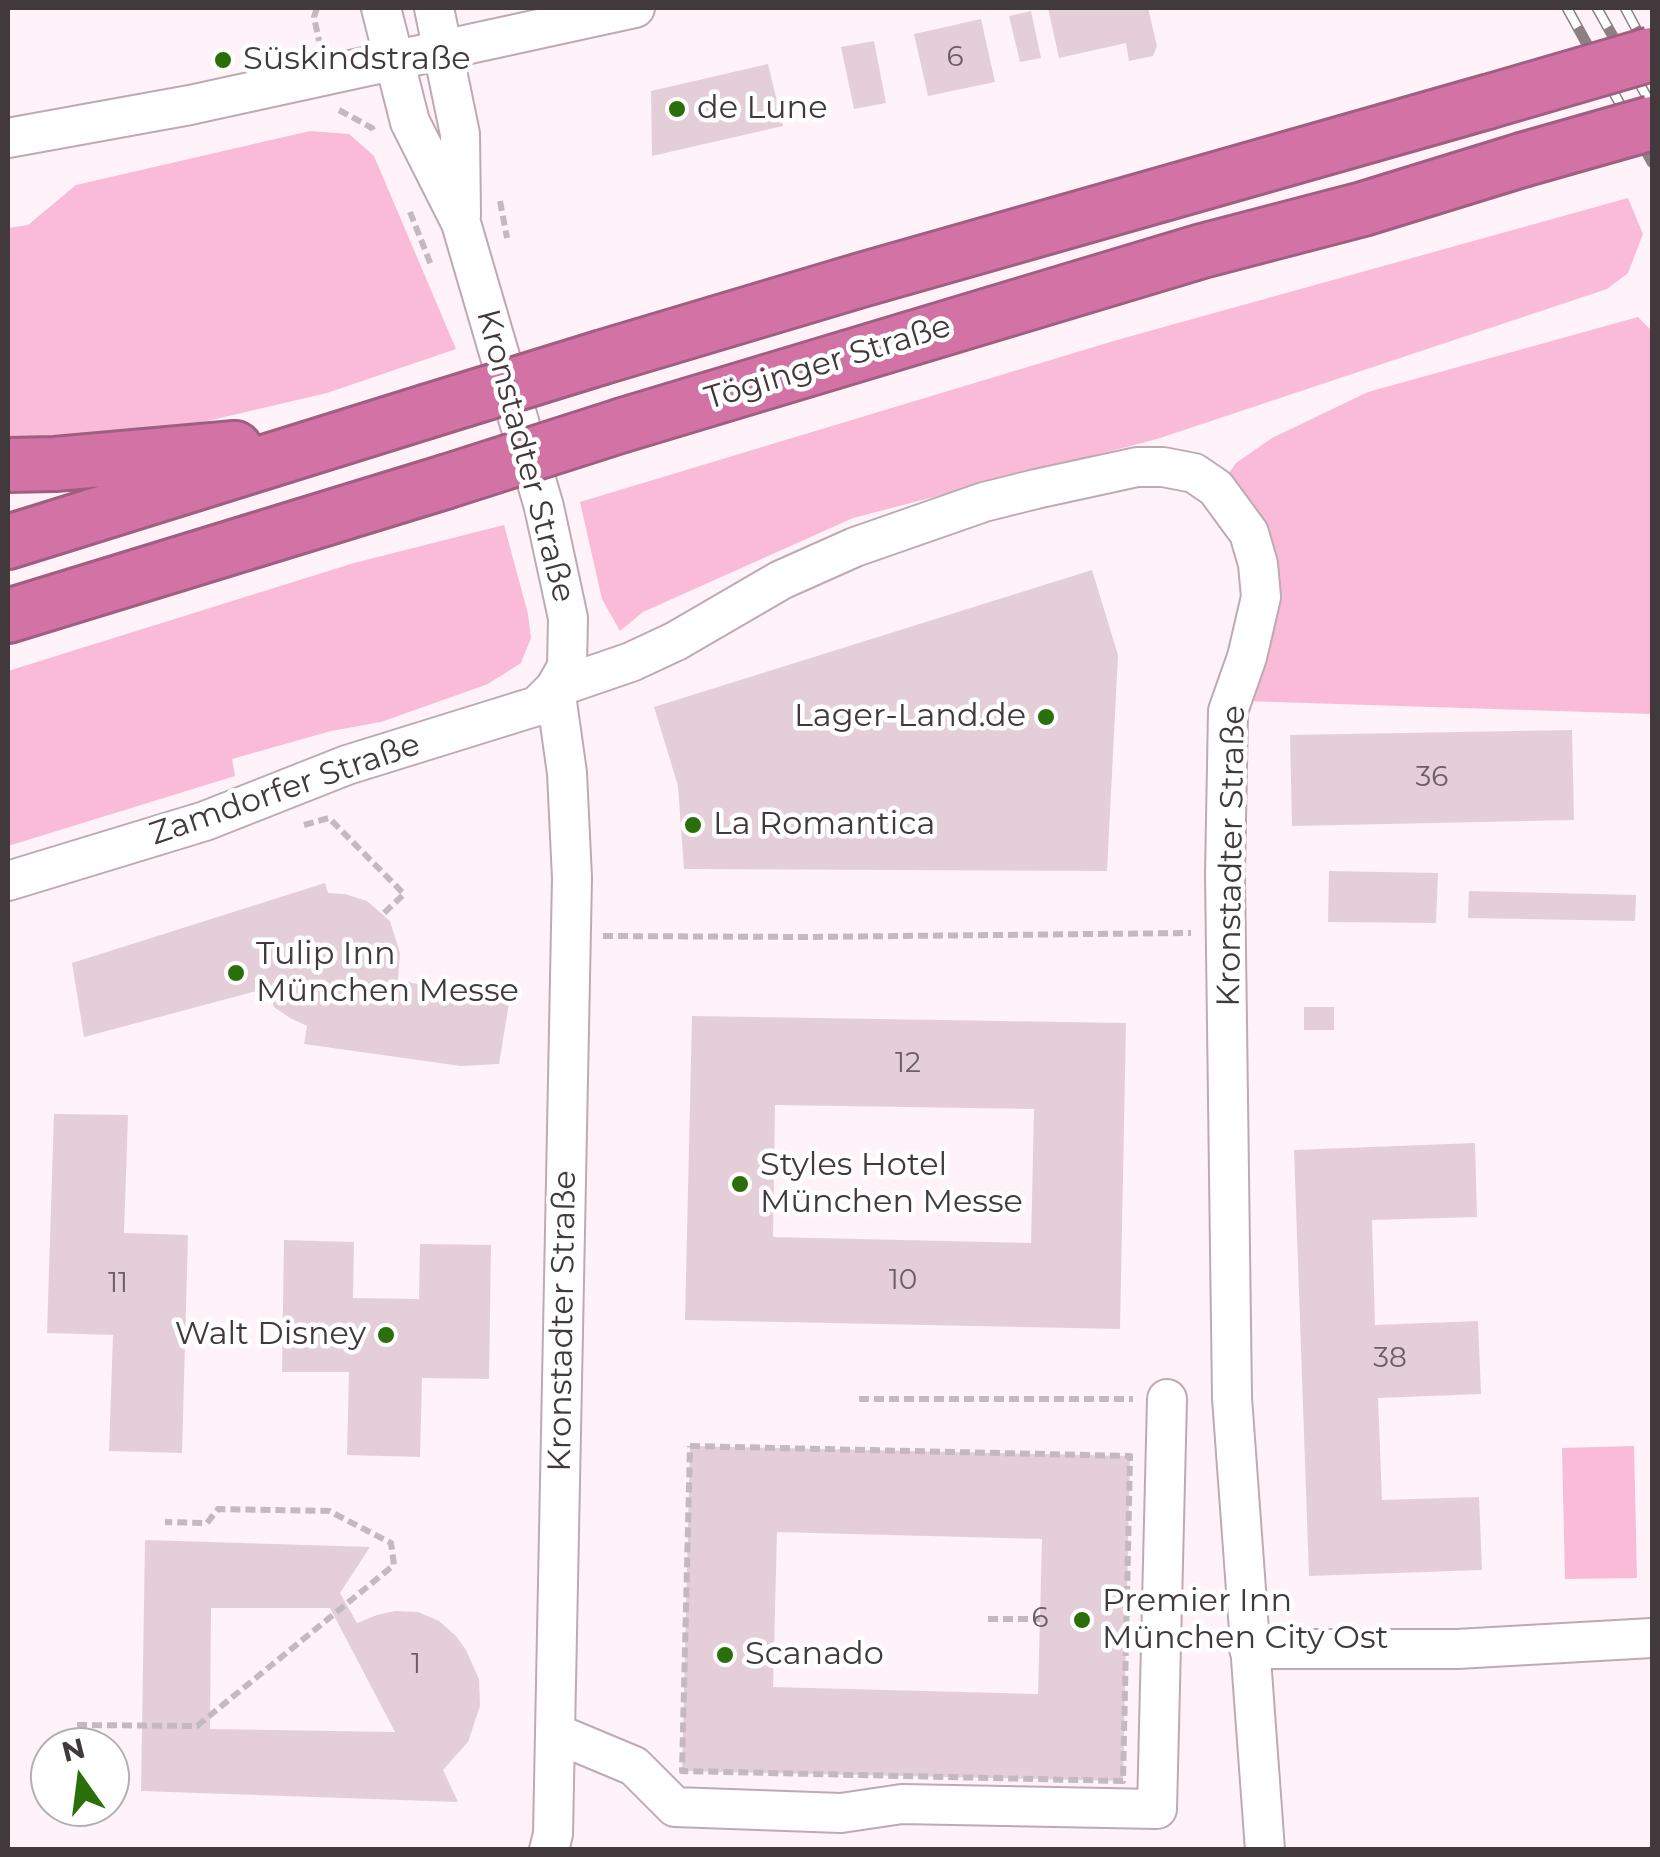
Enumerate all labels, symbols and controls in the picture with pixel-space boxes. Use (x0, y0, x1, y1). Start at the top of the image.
place label: Süskindstraße (243, 41, 471, 79)
house number: 6 (946, 41, 964, 75)
marker: Süskindstraße (212, 49, 234, 71)
place label: de Lune (697, 90, 827, 128)
marker: de Lune (666, 98, 688, 120)
street label: Kronstadter Straße (467, 305, 583, 607)
street label: Töginger Straße (700, 307, 956, 419)
place label: Lager-Land.de (794, 698, 1026, 736)
street label: Kronstadter Straße (1210, 705, 1254, 1007)
marker: Lager-Land.de (1035, 706, 1057, 728)
street label: Zamdorfer Straße (145, 726, 425, 854)
house number: 36 (1416, 761, 1448, 795)
place label: La Romantica (713, 806, 935, 844)
marker: La Romantica (682, 814, 704, 836)
place label: Tulip Inn München Messe (256, 936, 519, 1011)
marker: Tulip Inn München Messe (225, 962, 247, 984)
house number: 12 (895, 1047, 921, 1081)
place label: Styles Hotel München Messe (760, 1147, 1023, 1222)
street label: Kronstadter Straße (541, 1170, 585, 1472)
marker: Styles Hotel München Messe (729, 1173, 751, 1195)
house number: 10 (889, 1264, 917, 1298)
house number: 11 (108, 1267, 128, 1301)
place label: Walt Disney (175, 1316, 366, 1354)
marker: Walt Disney (375, 1324, 397, 1346)
house number: 38 (1373, 1342, 1407, 1376)
place label: Premier Inn München City Ost (1102, 1583, 1388, 1658)
house number: 6 (1031, 1602, 1049, 1636)
marker: Premier Inn München City Ost (1071, 1609, 1093, 1631)
place label: Scanado (745, 1636, 884, 1674)
marker: Scanado (714, 1644, 736, 1666)
house number: 1 (411, 1648, 421, 1682)
north arrow (30, 1727, 130, 1827)
text: N (58, 1731, 88, 1769)

